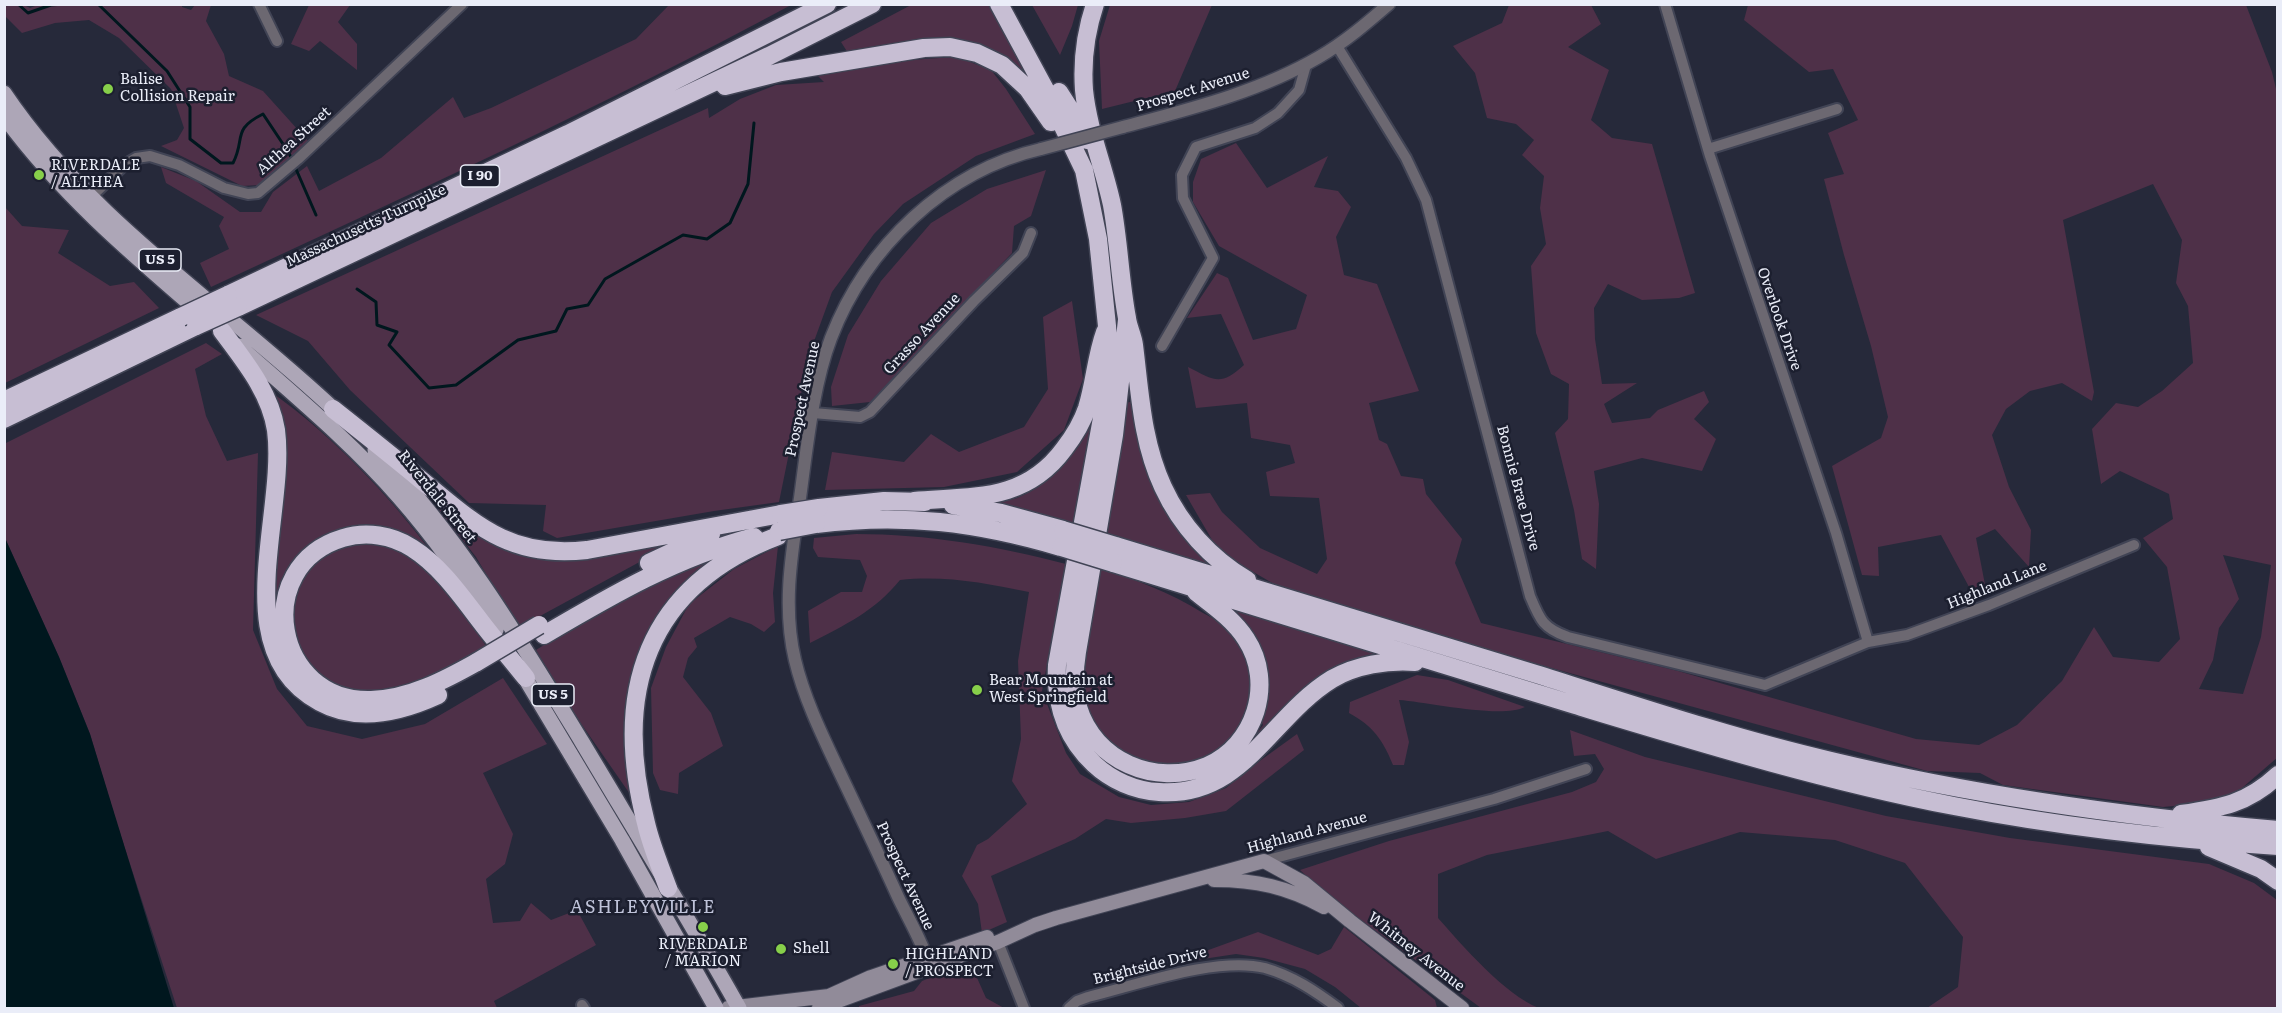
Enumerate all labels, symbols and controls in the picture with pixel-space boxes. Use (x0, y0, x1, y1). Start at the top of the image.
street label: Prospect Avenue (1134, 64, 1252, 116)
place label: Balise Collision Repair (120, 71, 235, 106)
marker: Balise Collision Repair (101, 82, 115, 96)
street label: Althea Street (253, 103, 335, 179)
place label: RIVERDALE / ALTHEA (51, 157, 140, 192)
road number: I 90 (460, 165, 500, 187)
marker: RIVERDALE / ALTHEA (32, 168, 46, 182)
street label: Massachusetts Turnpike (283, 181, 449, 271)
road number: US 5 (139, 249, 181, 271)
street label: Overlook Drive (1753, 265, 1805, 373)
street label: Grasso Avenue (880, 290, 964, 378)
street label: Prospect Avenue (782, 340, 824, 458)
street label: Bonnie Brae Drive (1493, 423, 1543, 553)
street label: Riverdale Street (394, 447, 480, 547)
street label: Highland Lane (1945, 557, 2049, 613)
place label: Bear Mountain at West Springfield (989, 672, 1113, 707)
marker: Bear Mountain at West Springfield (970, 683, 984, 697)
road number: US 5 (532, 684, 574, 706)
street label: Highland Avenue (1245, 808, 1369, 858)
street label: Prospect Avenue (872, 819, 938, 933)
district label: ASHLEYVILLE (570, 897, 716, 919)
street label: Whitney Avenue (1364, 908, 1468, 996)
marker: RIVERDALE / MARION (696, 920, 710, 934)
place label: RIVERDALE / MARION (658, 936, 748, 971)
place label: Shell (793, 940, 829, 958)
marker: Shell (774, 942, 788, 956)
street label: Brightside Drive (1091, 943, 1209, 989)
place label: HIGHLAND / PROSPECT (905, 946, 994, 981)
marker: HIGHLAND / PROSPECT (886, 957, 900, 971)

